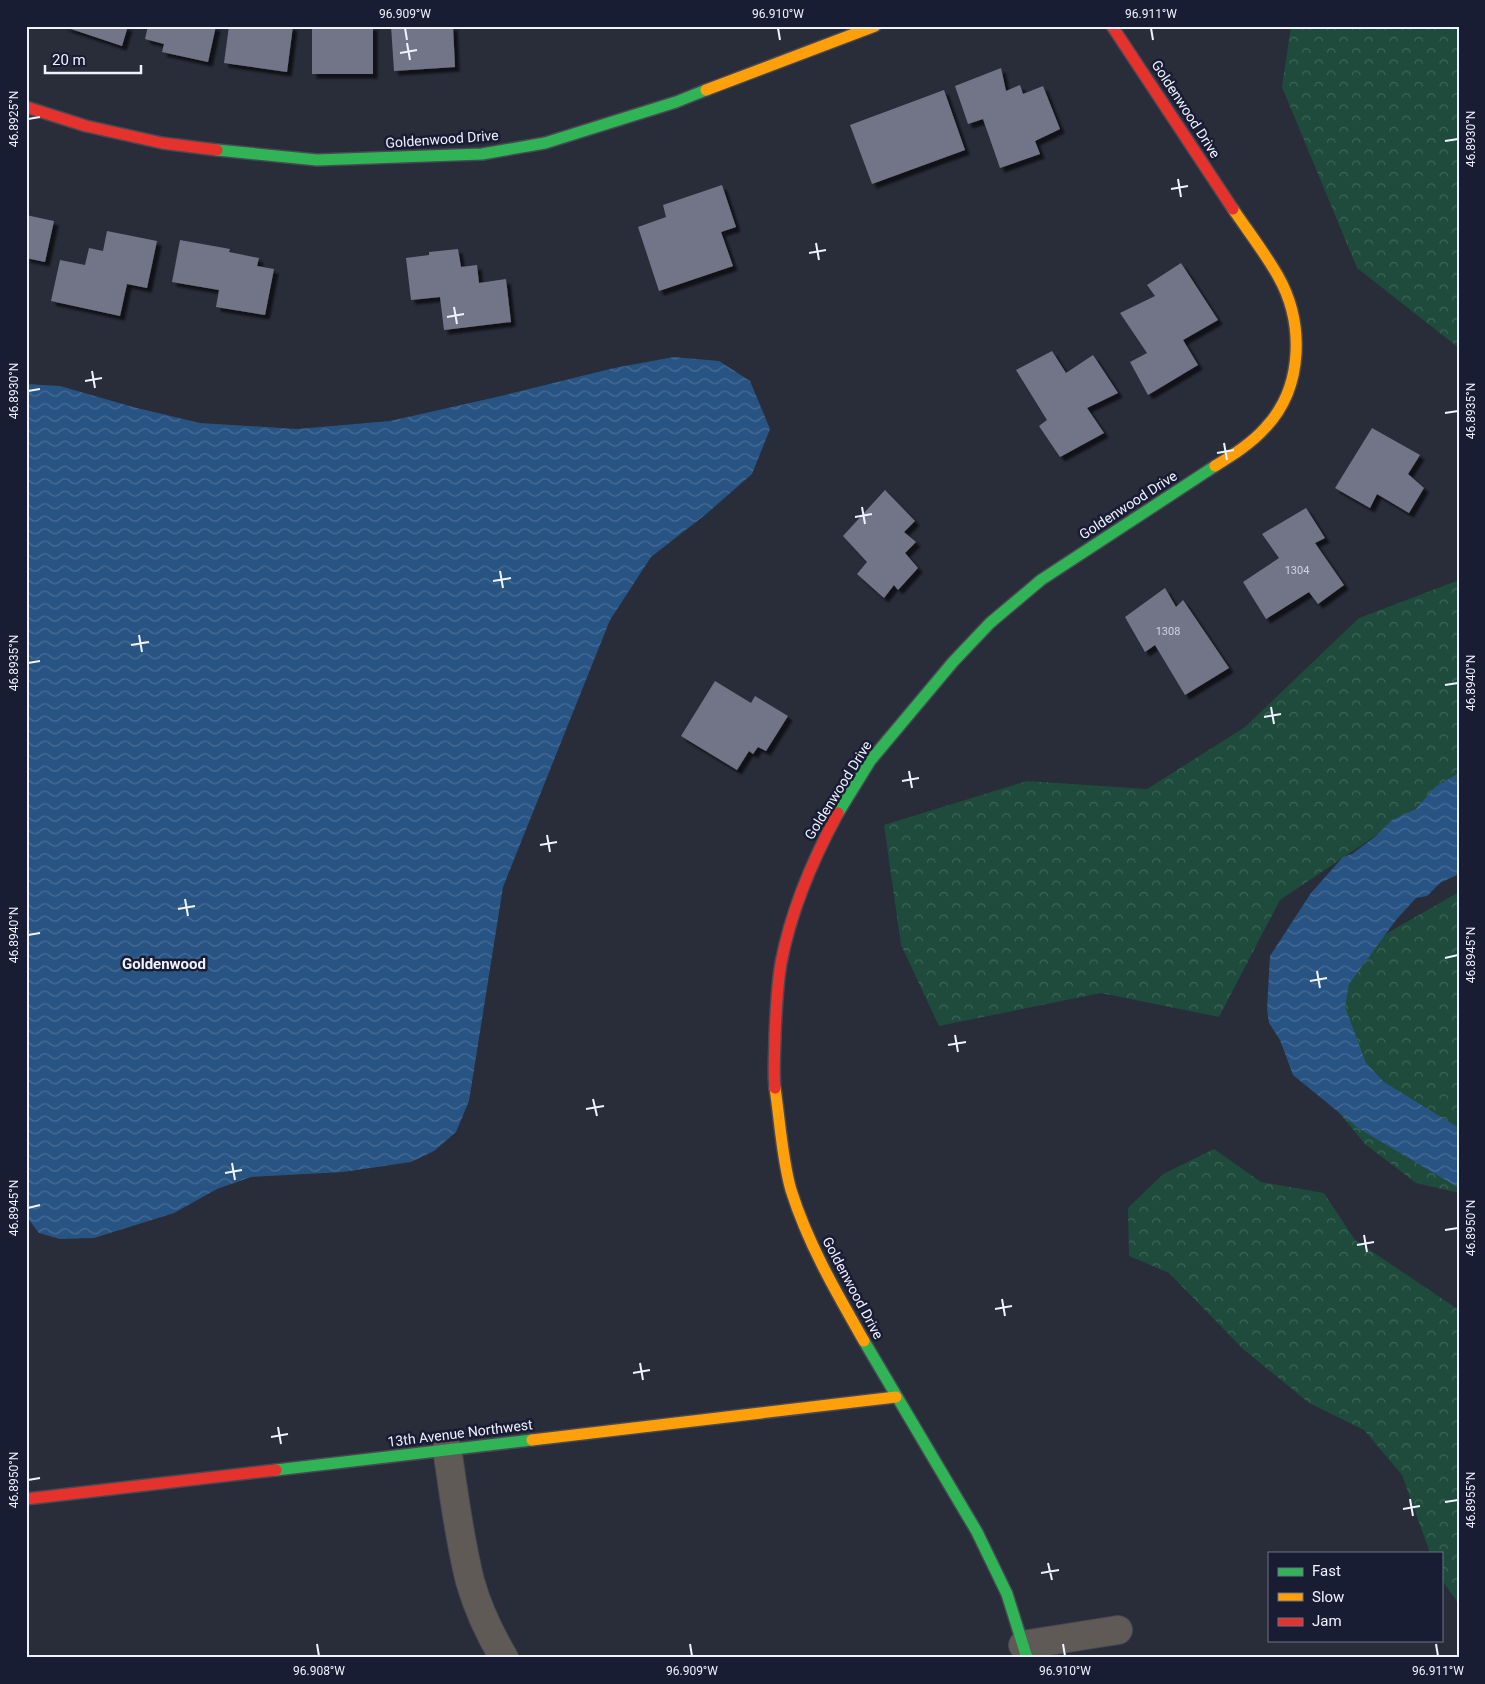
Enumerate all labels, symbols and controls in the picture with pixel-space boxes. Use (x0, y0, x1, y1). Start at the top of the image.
text: 96.909°W (379, 7, 431, 21)
text: 96.910°W (752, 7, 804, 21)
text: 96.911°W (1125, 7, 1177, 21)
scale bar (45, 42, 141, 74)
text: 20 m (52, 51, 86, 69)
street label: Goldenwood Drive (1148, 57, 1224, 161)
text: 46.8925°N (7, 91, 21, 147)
text: 46.8930°N (1464, 111, 1478, 167)
street label: Goldenwood Drive (385, 127, 499, 151)
text: 46.8930°N (7, 363, 21, 419)
text: 46.8935°N (1464, 383, 1478, 439)
street label: Goldenwood Drive (1076, 467, 1180, 543)
house number: 1304 (1285, 564, 1309, 577)
house number: 1308 (1156, 625, 1180, 638)
text: 46.8935°N (7, 635, 21, 691)
text: 46.8940°N (1464, 655, 1478, 711)
street label: Goldenwood Drive (801, 738, 875, 842)
text: 46.8940°N (7, 907, 21, 963)
text: 46.8945°N (1464, 927, 1478, 983)
district label: Goldenwood (122, 955, 206, 973)
text: 46.8945°N (7, 1180, 21, 1236)
text: 46.8950°N (1464, 1200, 1478, 1256)
street label: Goldenwood Drive (819, 1234, 887, 1342)
street label: 13th Avenue Northwest (387, 1416, 534, 1450)
text: 46.8950°N (7, 1452, 21, 1508)
text: 46.8955°N (1464, 1472, 1478, 1528)
legend (1268, 1552, 1442, 1642)
text: Fast (1312, 1562, 1341, 1580)
text: Slow (1312, 1588, 1344, 1606)
text: Jam (1312, 1612, 1342, 1630)
text: 96.908°W (293, 1664, 345, 1678)
text: 96.909°W (666, 1664, 718, 1678)
text: 96.910°W (1039, 1664, 1091, 1678)
text: 96.911°W (1412, 1664, 1464, 1678)

